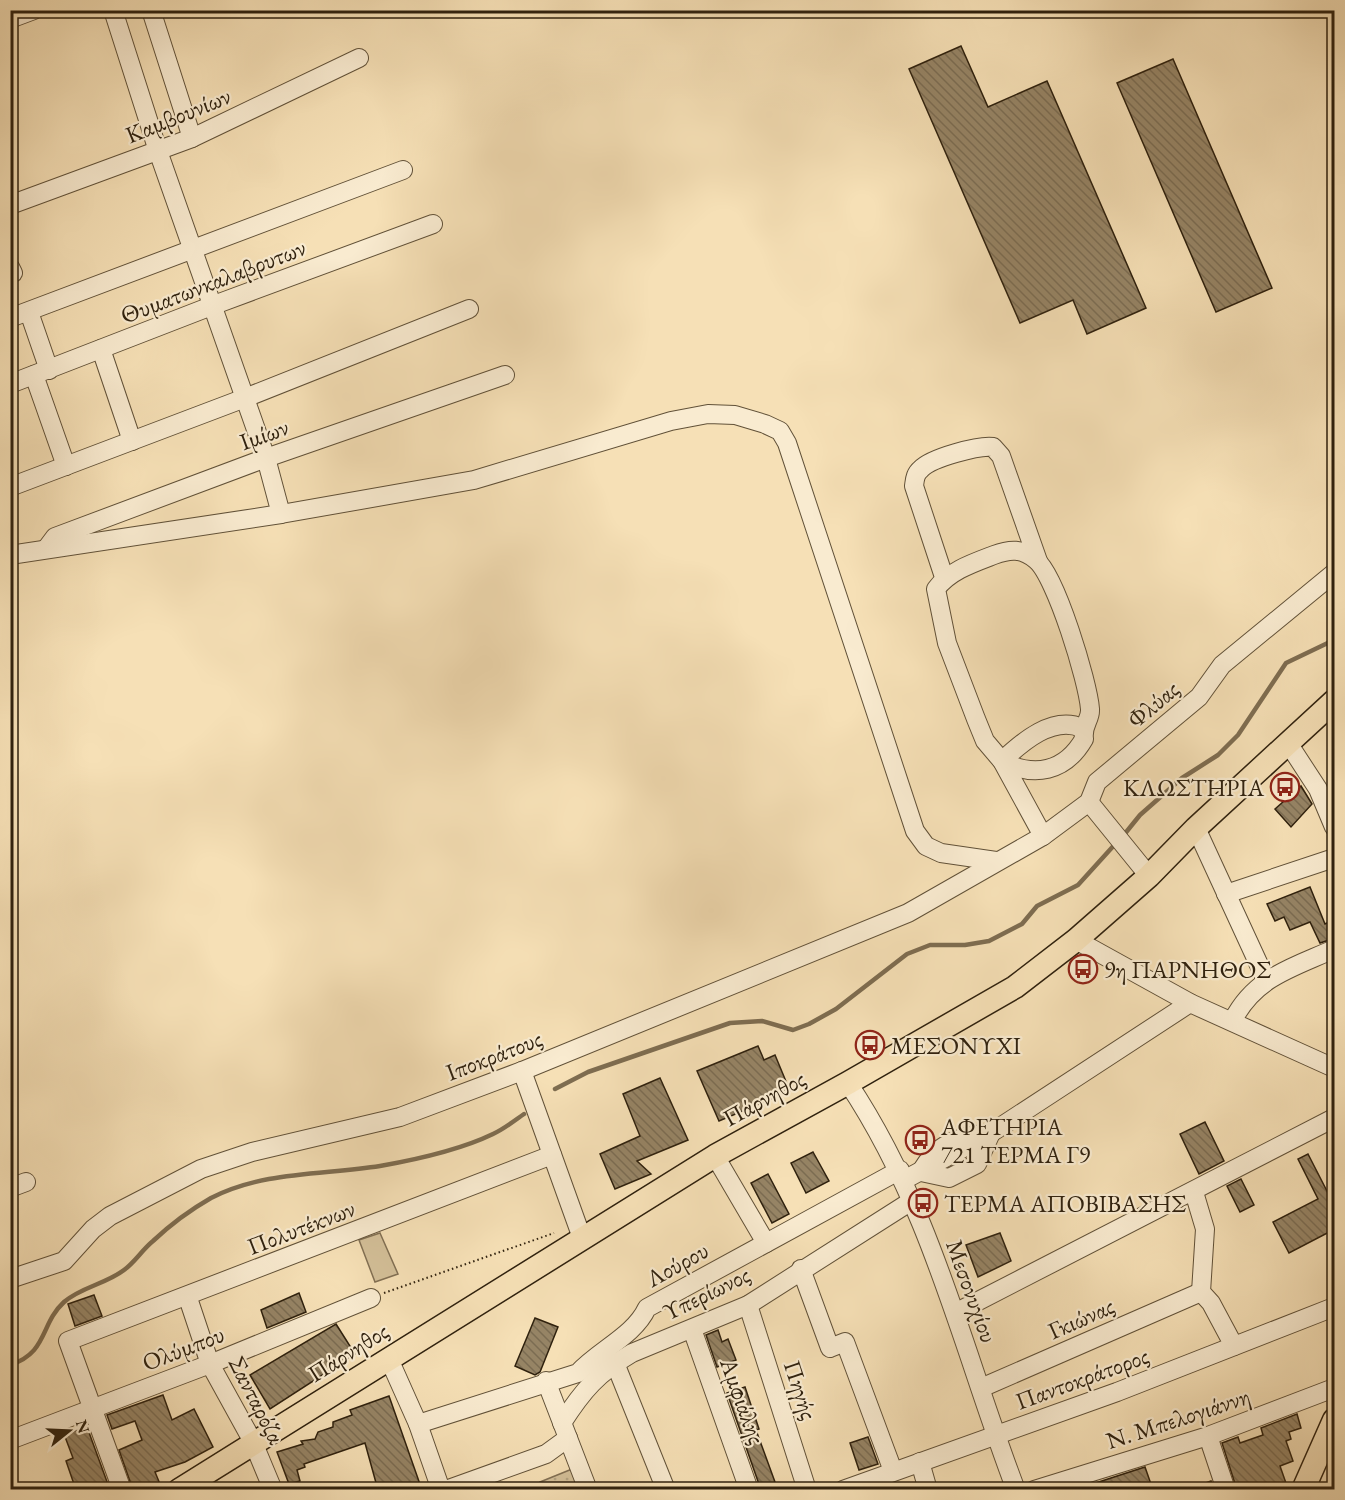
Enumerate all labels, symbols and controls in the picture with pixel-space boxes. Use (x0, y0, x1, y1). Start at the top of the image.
street label: Καμβουνίων (121, 80, 235, 150)
street label: Θυματωνκαλαβρυτων (116, 231, 310, 331)
street label: Ιμίων (235, 411, 293, 457)
street label: Φλύας (1121, 673, 1185, 735)
bus stop icon: ΚΛΩΣΤΗΡΙΑ (1269, 771, 1301, 803)
place label: ΚΛΩΣΤΗΡΙΑ (1123, 772, 1264, 803)
bus stop icon: 9η ΠΑΡΝΗΘΟΣ (1067, 953, 1099, 985)
place label: 9η ΠΑΡΝΗΘΟΣ (1104, 954, 1271, 985)
street label: Ιποκράτους (441, 1022, 547, 1088)
bus stop icon: ΜΕΣΟΝΥΧΙ (854, 1029, 886, 1061)
place label: ΜΕΣΟΝΥΧΙ (891, 1030, 1021, 1061)
street label: Πάρνηθος (717, 1063, 811, 1133)
place label: ΑΦΕΤΗΡΙΑ 721 ΤΕΡΜΑ Γ9 (940, 1111, 1091, 1170)
bus stop icon: ΑΦΕΤΗΡΙΑ 721 ΤΕΡΜΑ Γ9 (904, 1124, 936, 1156)
bus stop icon: ΤΕΡΜΑ ΑΠΟΒΙΒΑΣΗΣ (907, 1187, 939, 1219)
place label: ΤΕΡΜΑ ΑΠΟΒΙΒΑΣΗΣ (944, 1188, 1187, 1219)
street label: Πολυτέκνων (243, 1192, 359, 1262)
street label: Λούρου (639, 1234, 714, 1294)
street label: Μεσονυχίου (939, 1235, 1005, 1347)
street label: Υπερίωνος (657, 1258, 755, 1328)
street label: Γκιώνας (1043, 1290, 1119, 1346)
street label: Πάρνηθος (302, 1315, 394, 1389)
street label: Ολύμπου (138, 1318, 228, 1378)
street label: Παντοκράτορος (1011, 1340, 1153, 1416)
street label: Σανταρόζα (222, 1351, 292, 1449)
street label: Αμφιάλης (713, 1353, 773, 1448)
street label: Πηγής (777, 1356, 825, 1424)
street label: Ν. Μπελογιάννη (1102, 1380, 1254, 1456)
north arrow (39, 1401, 99, 1461)
text: N (71, 1417, 95, 1436)

